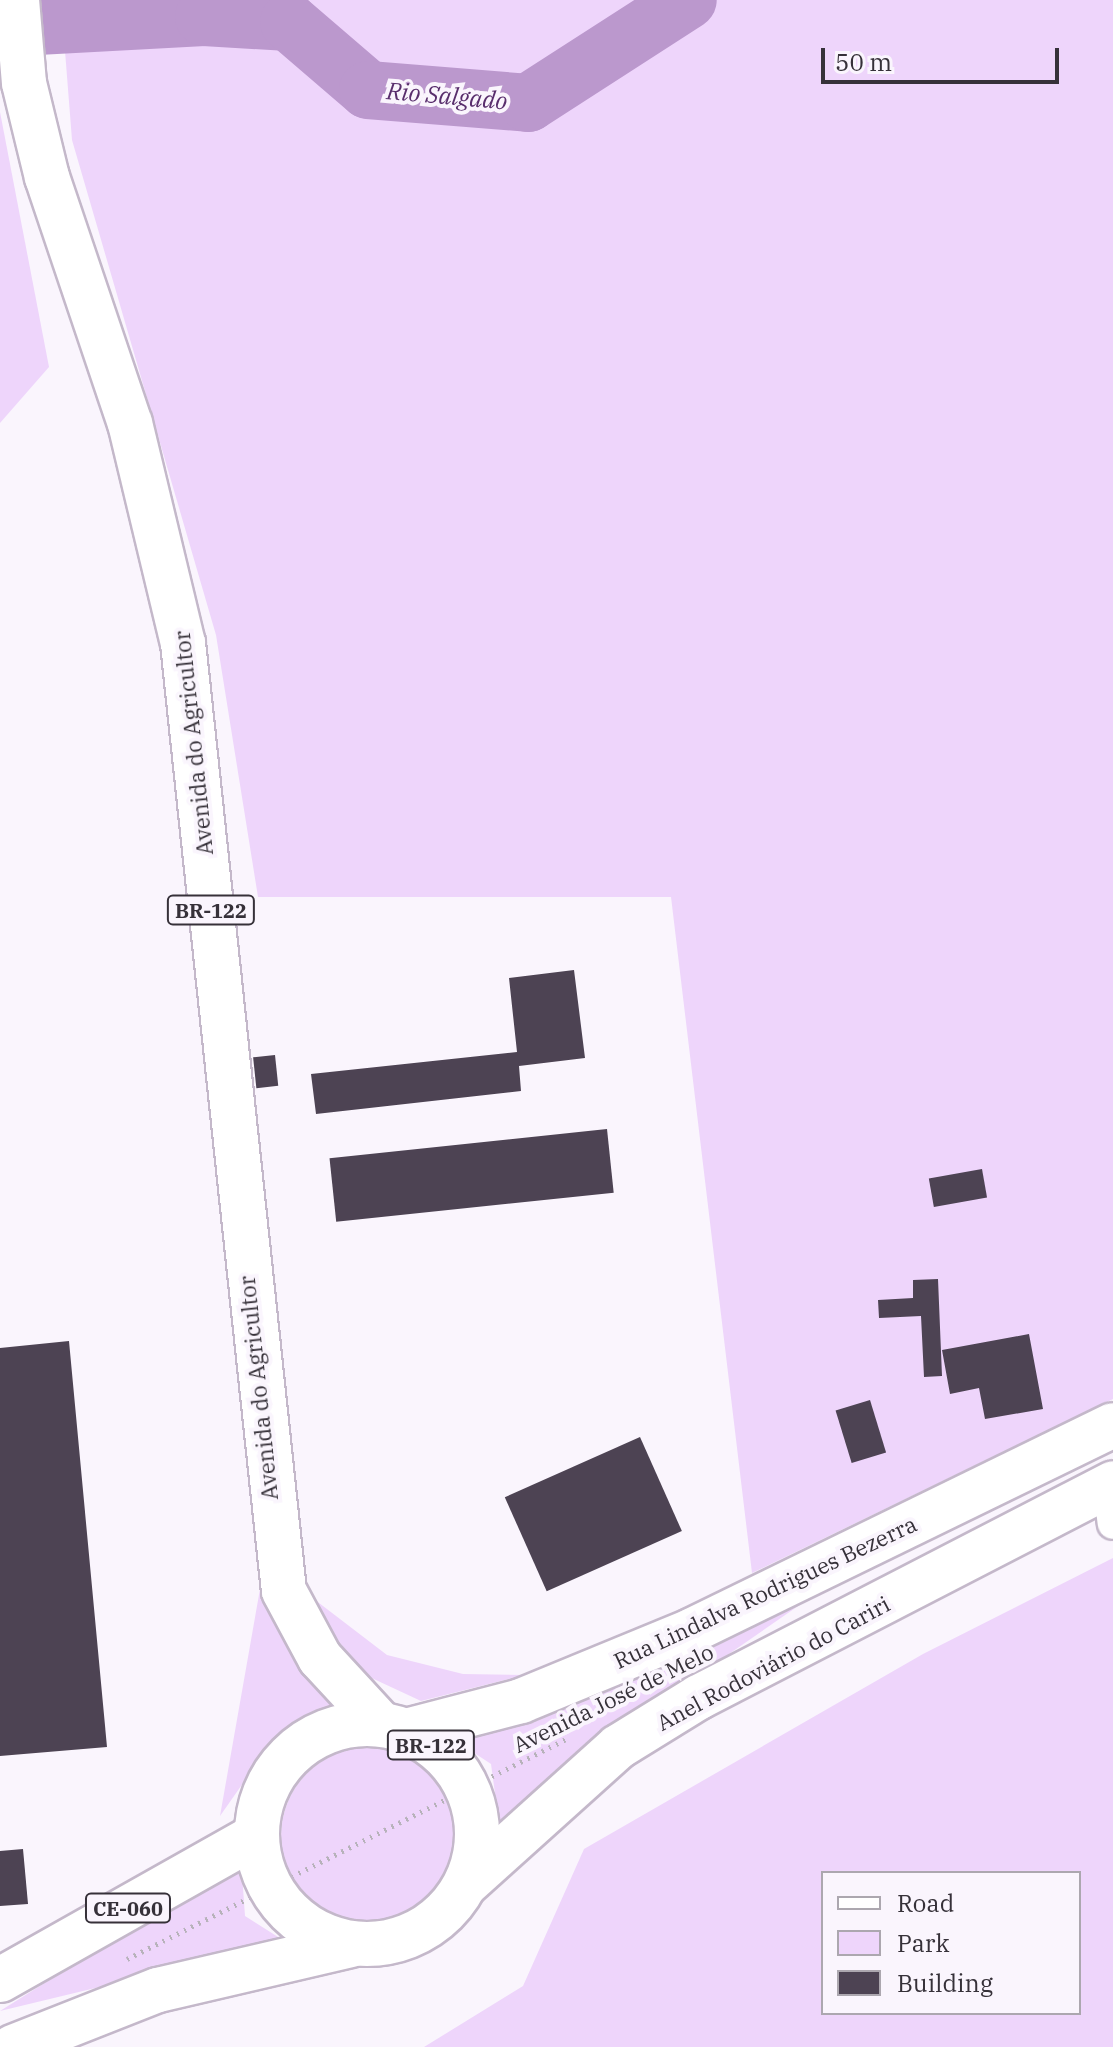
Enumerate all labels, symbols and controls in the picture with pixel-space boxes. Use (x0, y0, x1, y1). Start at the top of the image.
scale bar (825, 32, 1063, 82)
text: 50 m (835, 46, 892, 78)
water label: Rio Salgado (385, 76, 509, 116)
street label: Avenida do Agricultor (168, 630, 218, 856)
road number: BR-122 (165, 894, 257, 926)
street label: Avenida do Agricultor (233, 1275, 283, 1501)
street label: Rua Lindalva Rodrigues Bezerra (609, 1510, 921, 1674)
street label: Anel Rodoviário do Cariri (652, 1590, 894, 1736)
street label: Avenida José de Melo (509, 1638, 717, 1758)
road number: BR-122 (385, 1729, 477, 1761)
legend (821, 1871, 1081, 2015)
text: Road (897, 1887, 954, 1919)
road number: CE-060 (84, 1892, 172, 1924)
text: Park (897, 1927, 949, 1959)
text: Building (897, 1967, 993, 1999)

